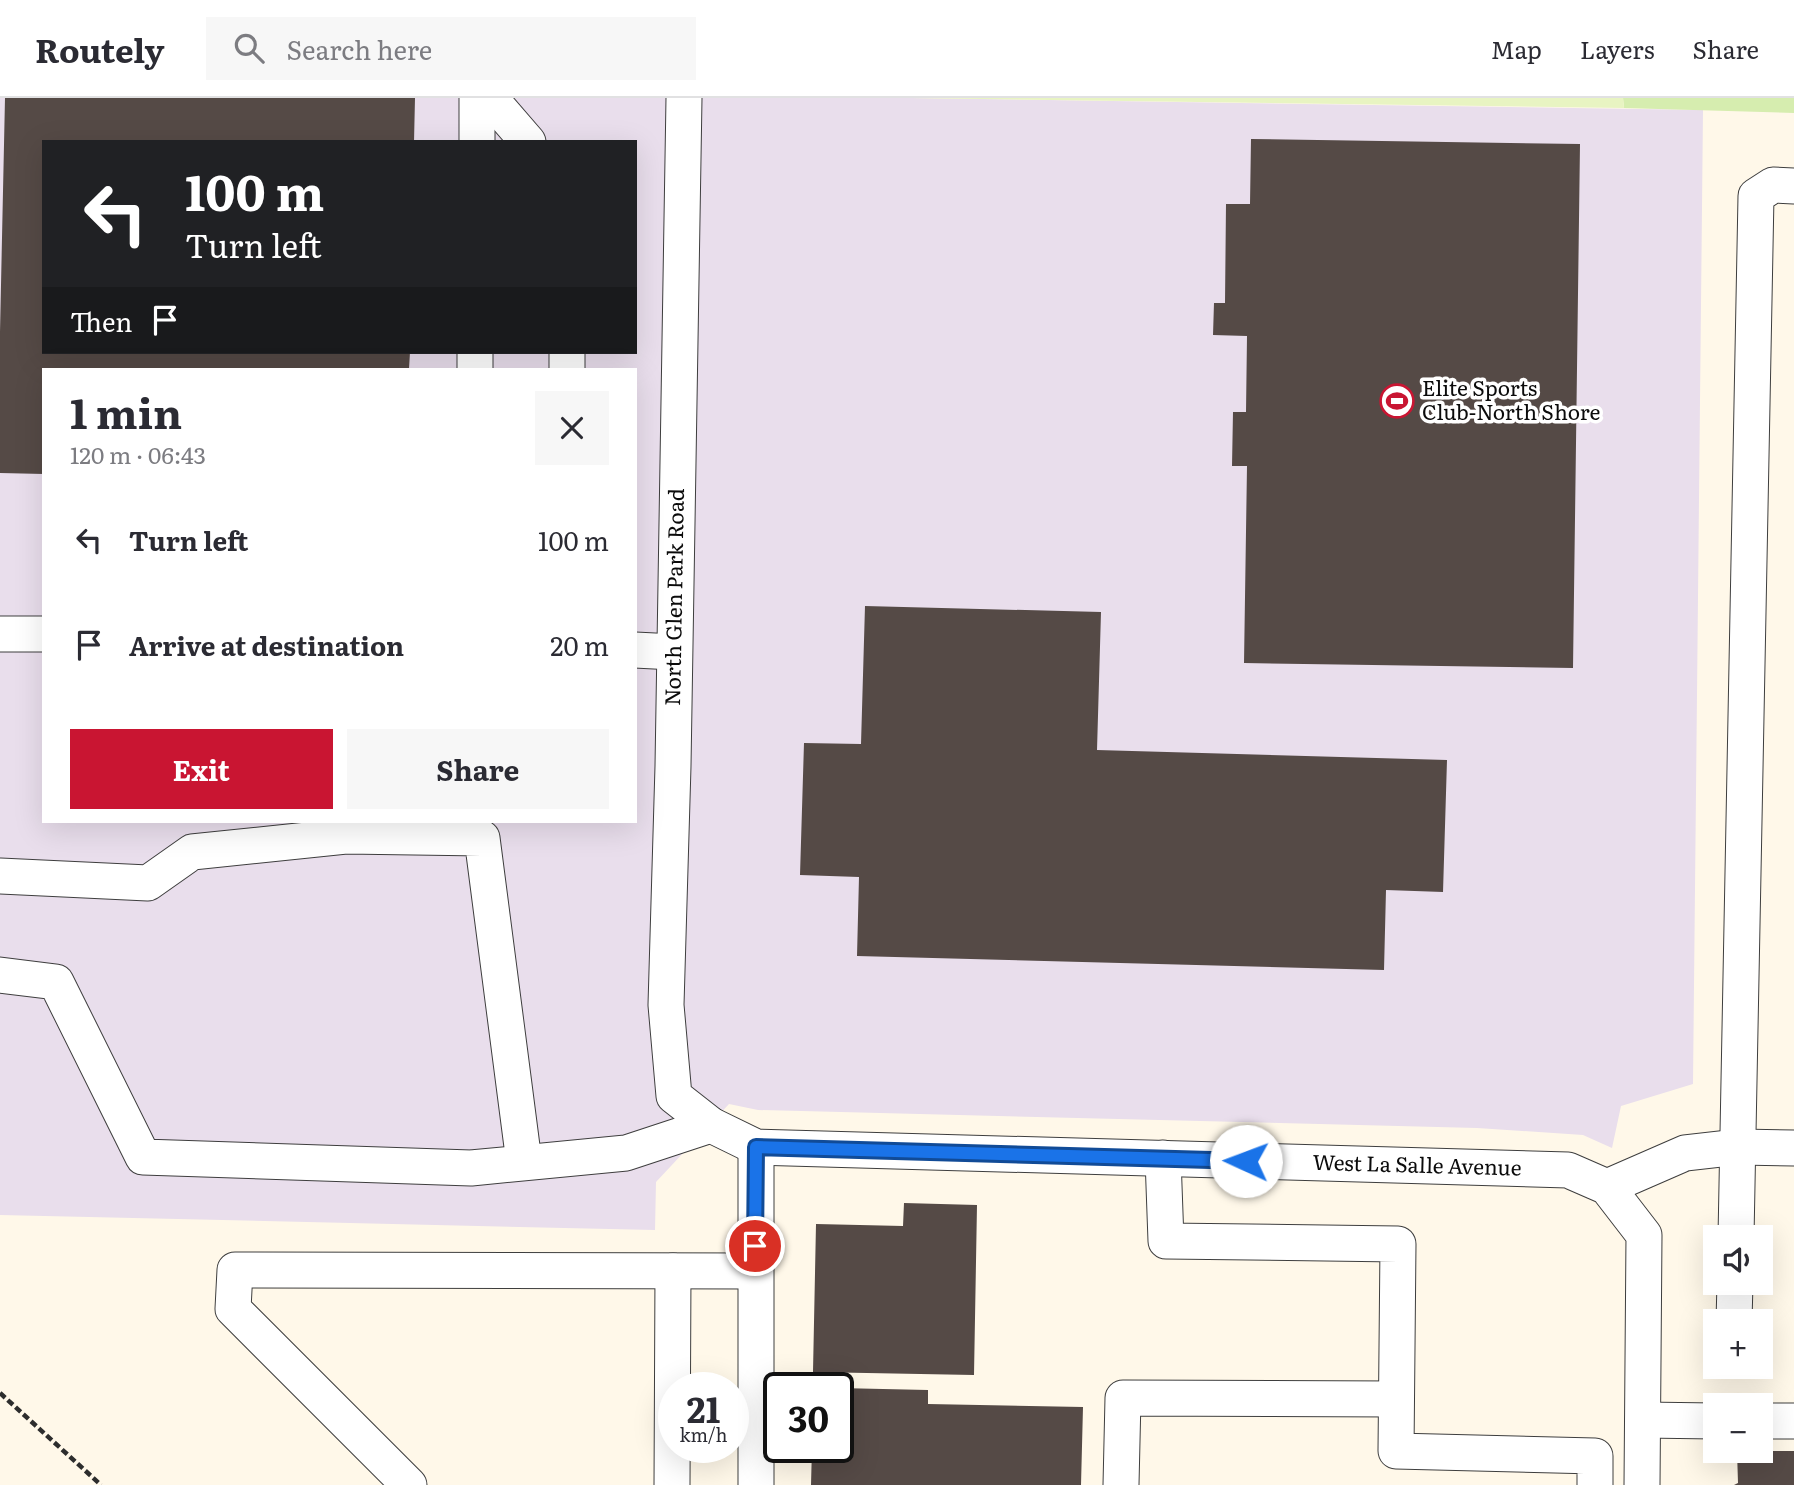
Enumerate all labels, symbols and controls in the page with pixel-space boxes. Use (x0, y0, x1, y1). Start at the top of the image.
search box (206, 17, 696, 80)
text: Routely (35, 24, 164, 73)
icon: search (230, 29, 268, 67)
text: Search here (286, 29, 432, 68)
text: Map (1491, 31, 1542, 66)
text: Layers (1580, 31, 1654, 66)
text: Share (1692, 31, 1759, 66)
text: 100 m (185, 153, 324, 226)
icon: left (70, 168, 161, 259)
text: Turn left (185, 220, 322, 268)
text: Then (70, 301, 132, 340)
icon: arrive (146, 301, 184, 339)
place label: Elite Sports Club-North Shore (1422, 371, 1601, 426)
text: 1 min (70, 380, 182, 442)
sports icon: Elite Sports Club-North Shore (1378, 382, 1416, 420)
button: close (535, 391, 609, 465)
text: 120 m · 06:43 (70, 437, 206, 471)
street label: North Glen Park Road (655, 488, 690, 706)
text: Turn left (129, 520, 248, 559)
text: 100 m (538, 520, 609, 559)
icon: left (70, 521, 108, 559)
text: Arrive at destination (129, 625, 404, 664)
text: 20 m (550, 625, 609, 664)
icon: arrive (70, 626, 108, 664)
button: Exit (70, 729, 333, 809)
button: Share (347, 729, 609, 809)
position arrow (1209, 1124, 1283, 1198)
street label: West La Salle Avenue (1312, 1145, 1522, 1182)
pin (725, 1216, 785, 1276)
map controls (1703, 1225, 1773, 1463)
button: sound (1703, 1225, 1773, 1295)
icon: arrive (736, 1227, 774, 1265)
button: + (1703, 1309, 1773, 1379)
speed limit sign: 30 (763, 1372, 854, 1463)
text: 21 (687, 1382, 720, 1434)
button: − (1703, 1393, 1773, 1463)
text: km/h (680, 1421, 727, 1448)

